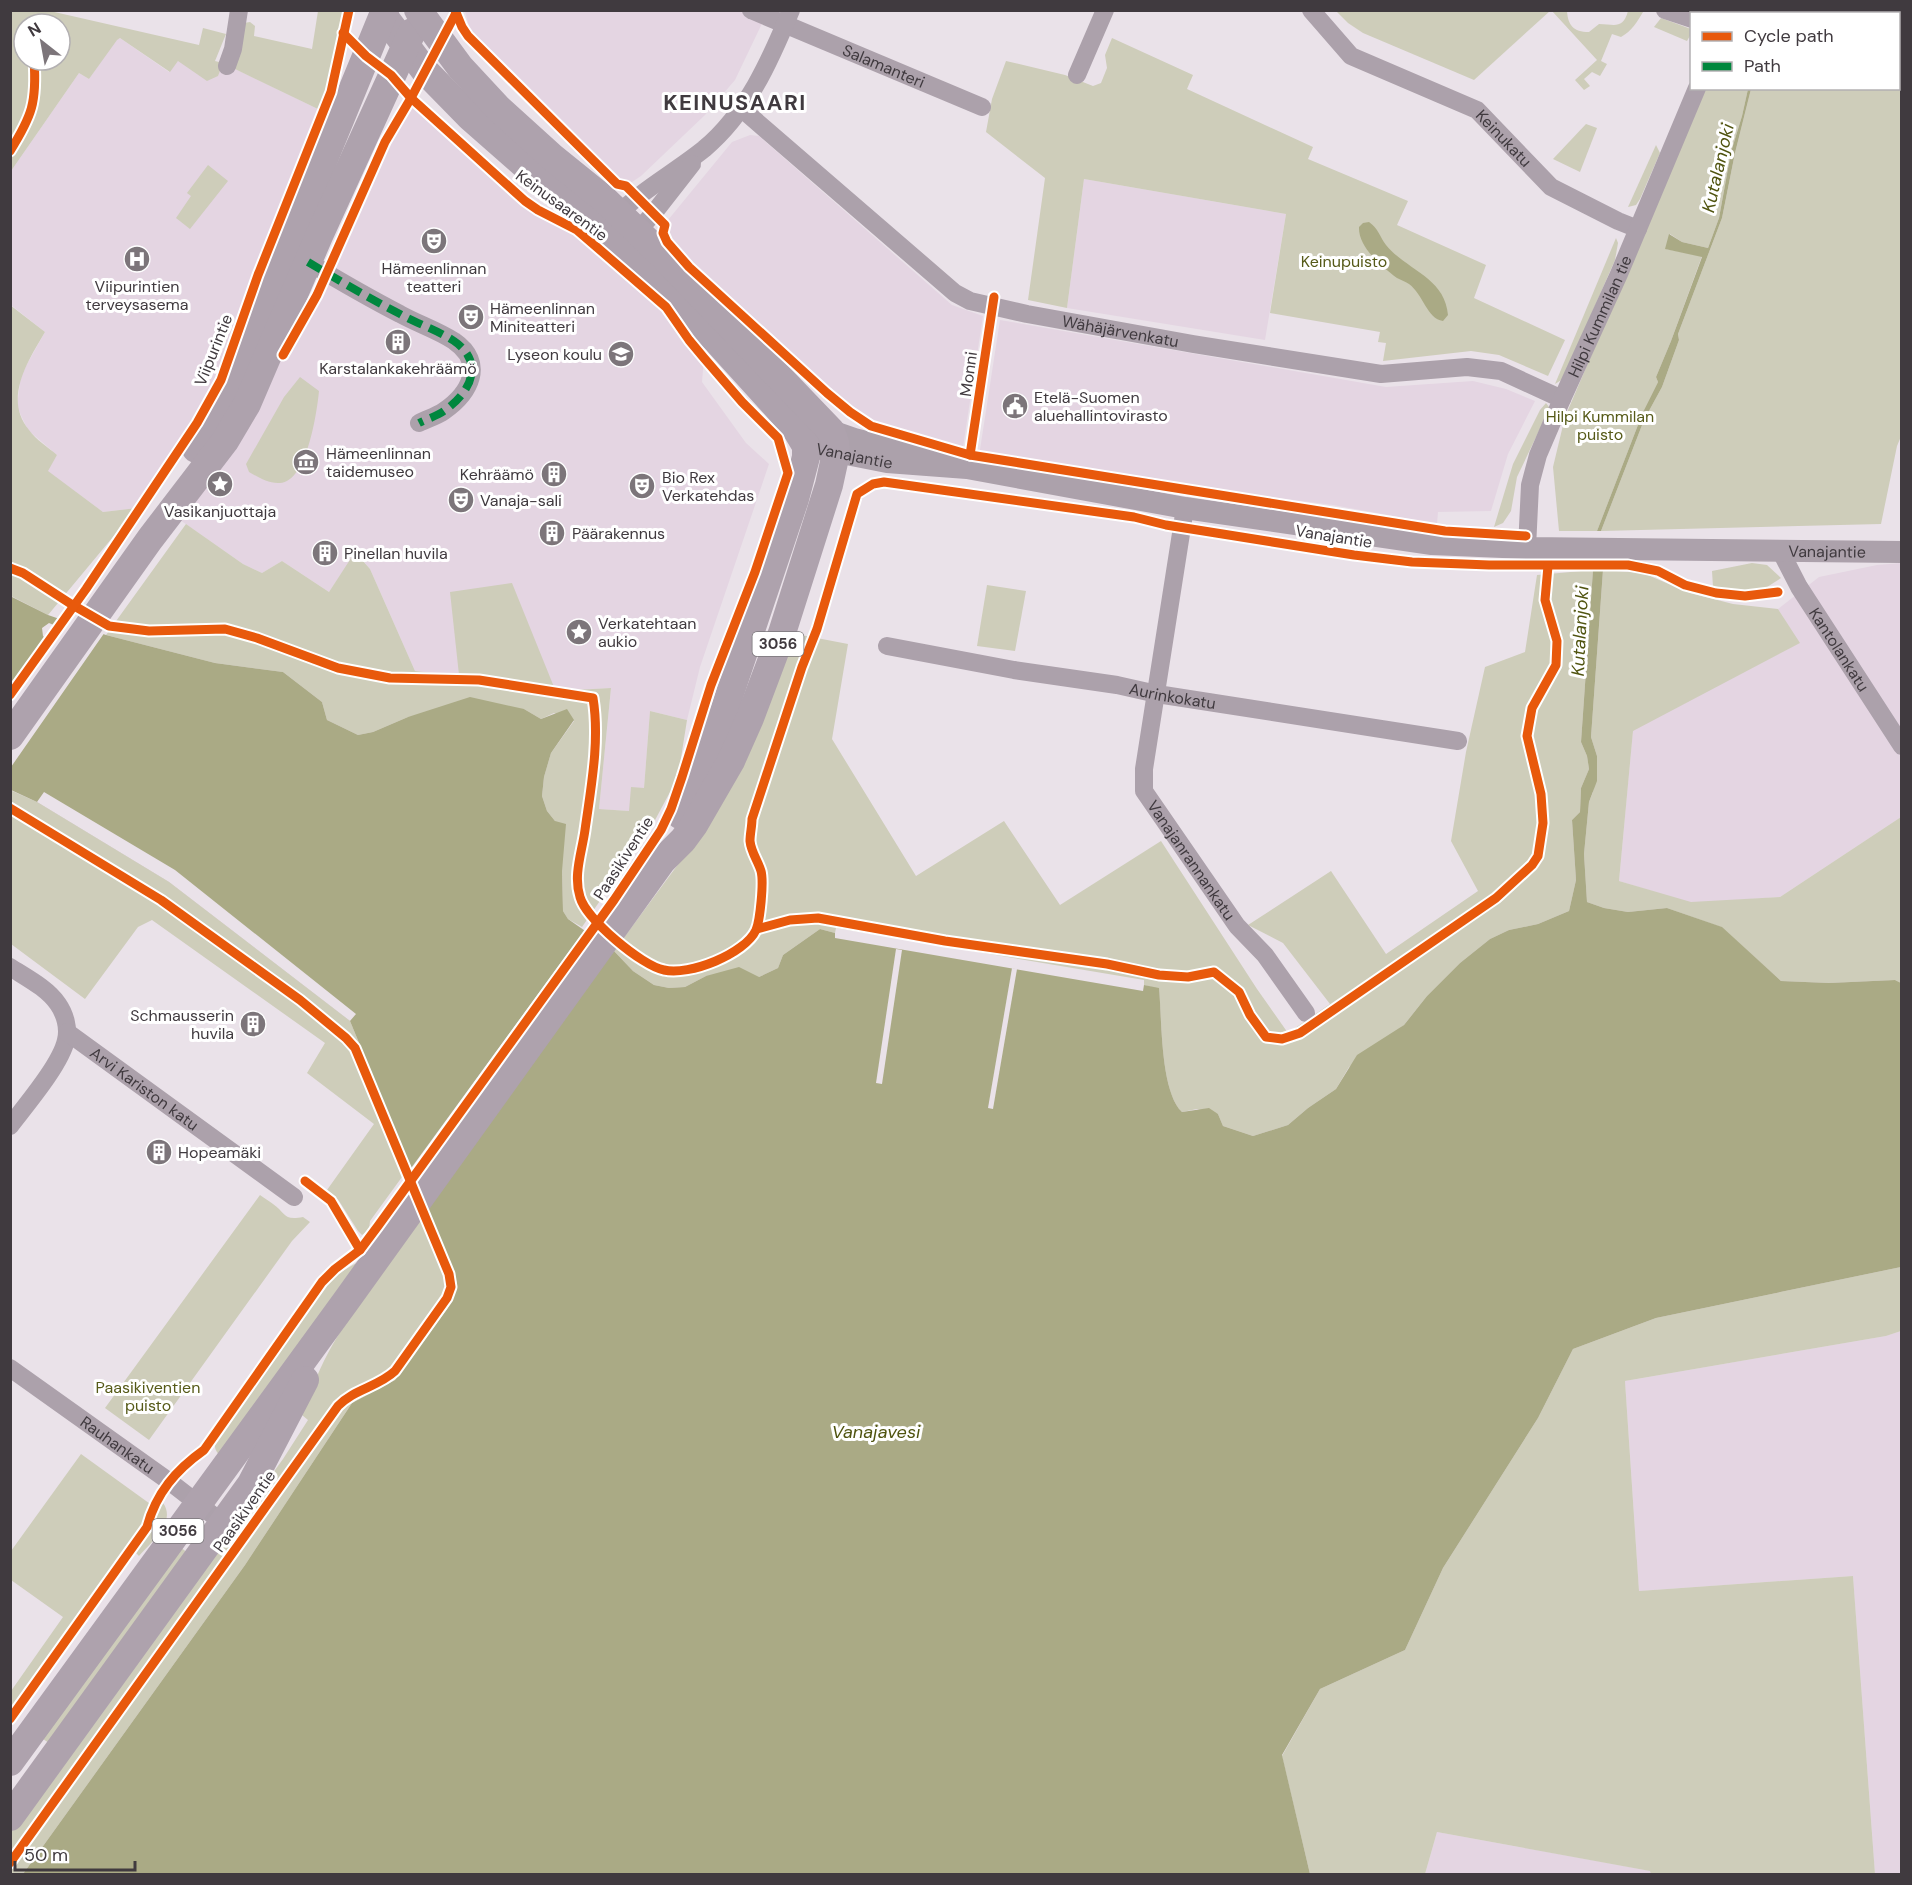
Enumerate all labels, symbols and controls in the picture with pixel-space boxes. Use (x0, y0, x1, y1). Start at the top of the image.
north arrow (12, 12, 72, 72)
legend (1690, 12, 1900, 90)
text: N (24, 18, 45, 42)
text: Cycle path (1744, 24, 1834, 48)
street label: Salamanteri (839, 40, 928, 93)
text: Path (1744, 54, 1781, 78)
district label: KEINUSAARI (663, 88, 807, 117)
street label: Keinukatu (1471, 105, 1536, 172)
water label: Kutalanjoki (1696, 121, 1740, 215)
street label: Keinusaarentie (512, 165, 612, 246)
theatre icon: Hämeenlinnan teatteri (419, 226, 449, 256)
hospital icon: Viipurintien terveysasema (122, 244, 152, 274)
park label: Keinupuisto (1301, 251, 1387, 272)
street label: Hilpi Kummilan tie (1563, 252, 1637, 381)
place label: Hämeenlinnan teatteri (382, 258, 486, 297)
place label: Viipurintien terveysasema (85, 276, 189, 315)
place label: Hämeenlinnan Miniteatteri (490, 298, 595, 337)
theatre icon: Hämeenlinnan Miniteatteri (456, 302, 486, 332)
street label: Viipurintie (190, 311, 237, 389)
street label: Wähäjärvenkatu (1060, 311, 1180, 352)
building icon: Karstalankakehräämö (383, 327, 413, 357)
school or university icon: Lyseon koulu (606, 339, 636, 369)
place label: Lyseon koulu (507, 344, 602, 365)
street label: Monni (955, 350, 982, 398)
place label: Karstalankakehräämö (319, 358, 477, 379)
place label: Etelä-Suomen aluehallintovirasto (1034, 387, 1168, 426)
public building icon: Etelä-Suomen aluehallintovirasto (1000, 391, 1030, 421)
park label: Hilpi Kummilan puisto (1546, 406, 1654, 445)
street label: Vanajantie (814, 438, 893, 473)
place label: Hämeenlinnan taidemuseo (326, 443, 431, 482)
museum icon: Hämeenlinnan taidemuseo (291, 447, 321, 477)
building icon: Kehräämö (539, 459, 569, 489)
place label: Kehräämö (460, 464, 534, 485)
place label: Bio Rex Verkatehdas (662, 467, 754, 506)
place icon: Vasikanjuottaja (205, 469, 235, 499)
theatre icon: Bio Rex Verkatehdas (627, 471, 657, 501)
theatre icon: Vanaja-sali (446, 485, 476, 515)
place label: Vanaja-sali (480, 490, 562, 511)
place label: Vasikanjuottaja (164, 501, 276, 522)
building icon: Päärakennus (537, 518, 567, 548)
street label: Vanajantie (1294, 520, 1374, 553)
place label: Päärakennus (572, 523, 665, 544)
building icon: Pinellan huvila (310, 538, 340, 568)
street label: Vanajantie (1788, 541, 1866, 563)
place label: Pinellan huvila (344, 543, 448, 564)
water label: Kutalanjoki (1566, 585, 1594, 677)
street label: Kantolankatu (1804, 604, 1874, 696)
place label: Verkatehtaan aukio (598, 613, 696, 652)
place icon: Verkatehtaan aukio (564, 617, 594, 647)
road number: 3056 (752, 632, 804, 656)
street label: Aurinkokatu (1127, 678, 1217, 714)
street label: Vanajanrannankatu (1142, 796, 1240, 924)
street label: Paasikiventie (589, 812, 658, 904)
place label: Schmausserin huvila (130, 1005, 234, 1044)
building icon: Schmausserin huvila (238, 1009, 268, 1039)
street label: Arvi Kariston katu (86, 1042, 203, 1135)
building icon: Hopeamäki (144, 1137, 174, 1167)
place label: Hopeamäki (178, 1142, 261, 1163)
park label: Paasikiventien puisto (96, 1377, 200, 1416)
street label: Rauhankatu (76, 1411, 158, 1479)
water label: Vanajavesi (832, 1420, 921, 1444)
street label: Paasikiventie (208, 1466, 280, 1556)
road number: 3056 (152, 1519, 204, 1543)
scale bar (15, 1834, 135, 1872)
text: 50 m (24, 1843, 68, 1867)

